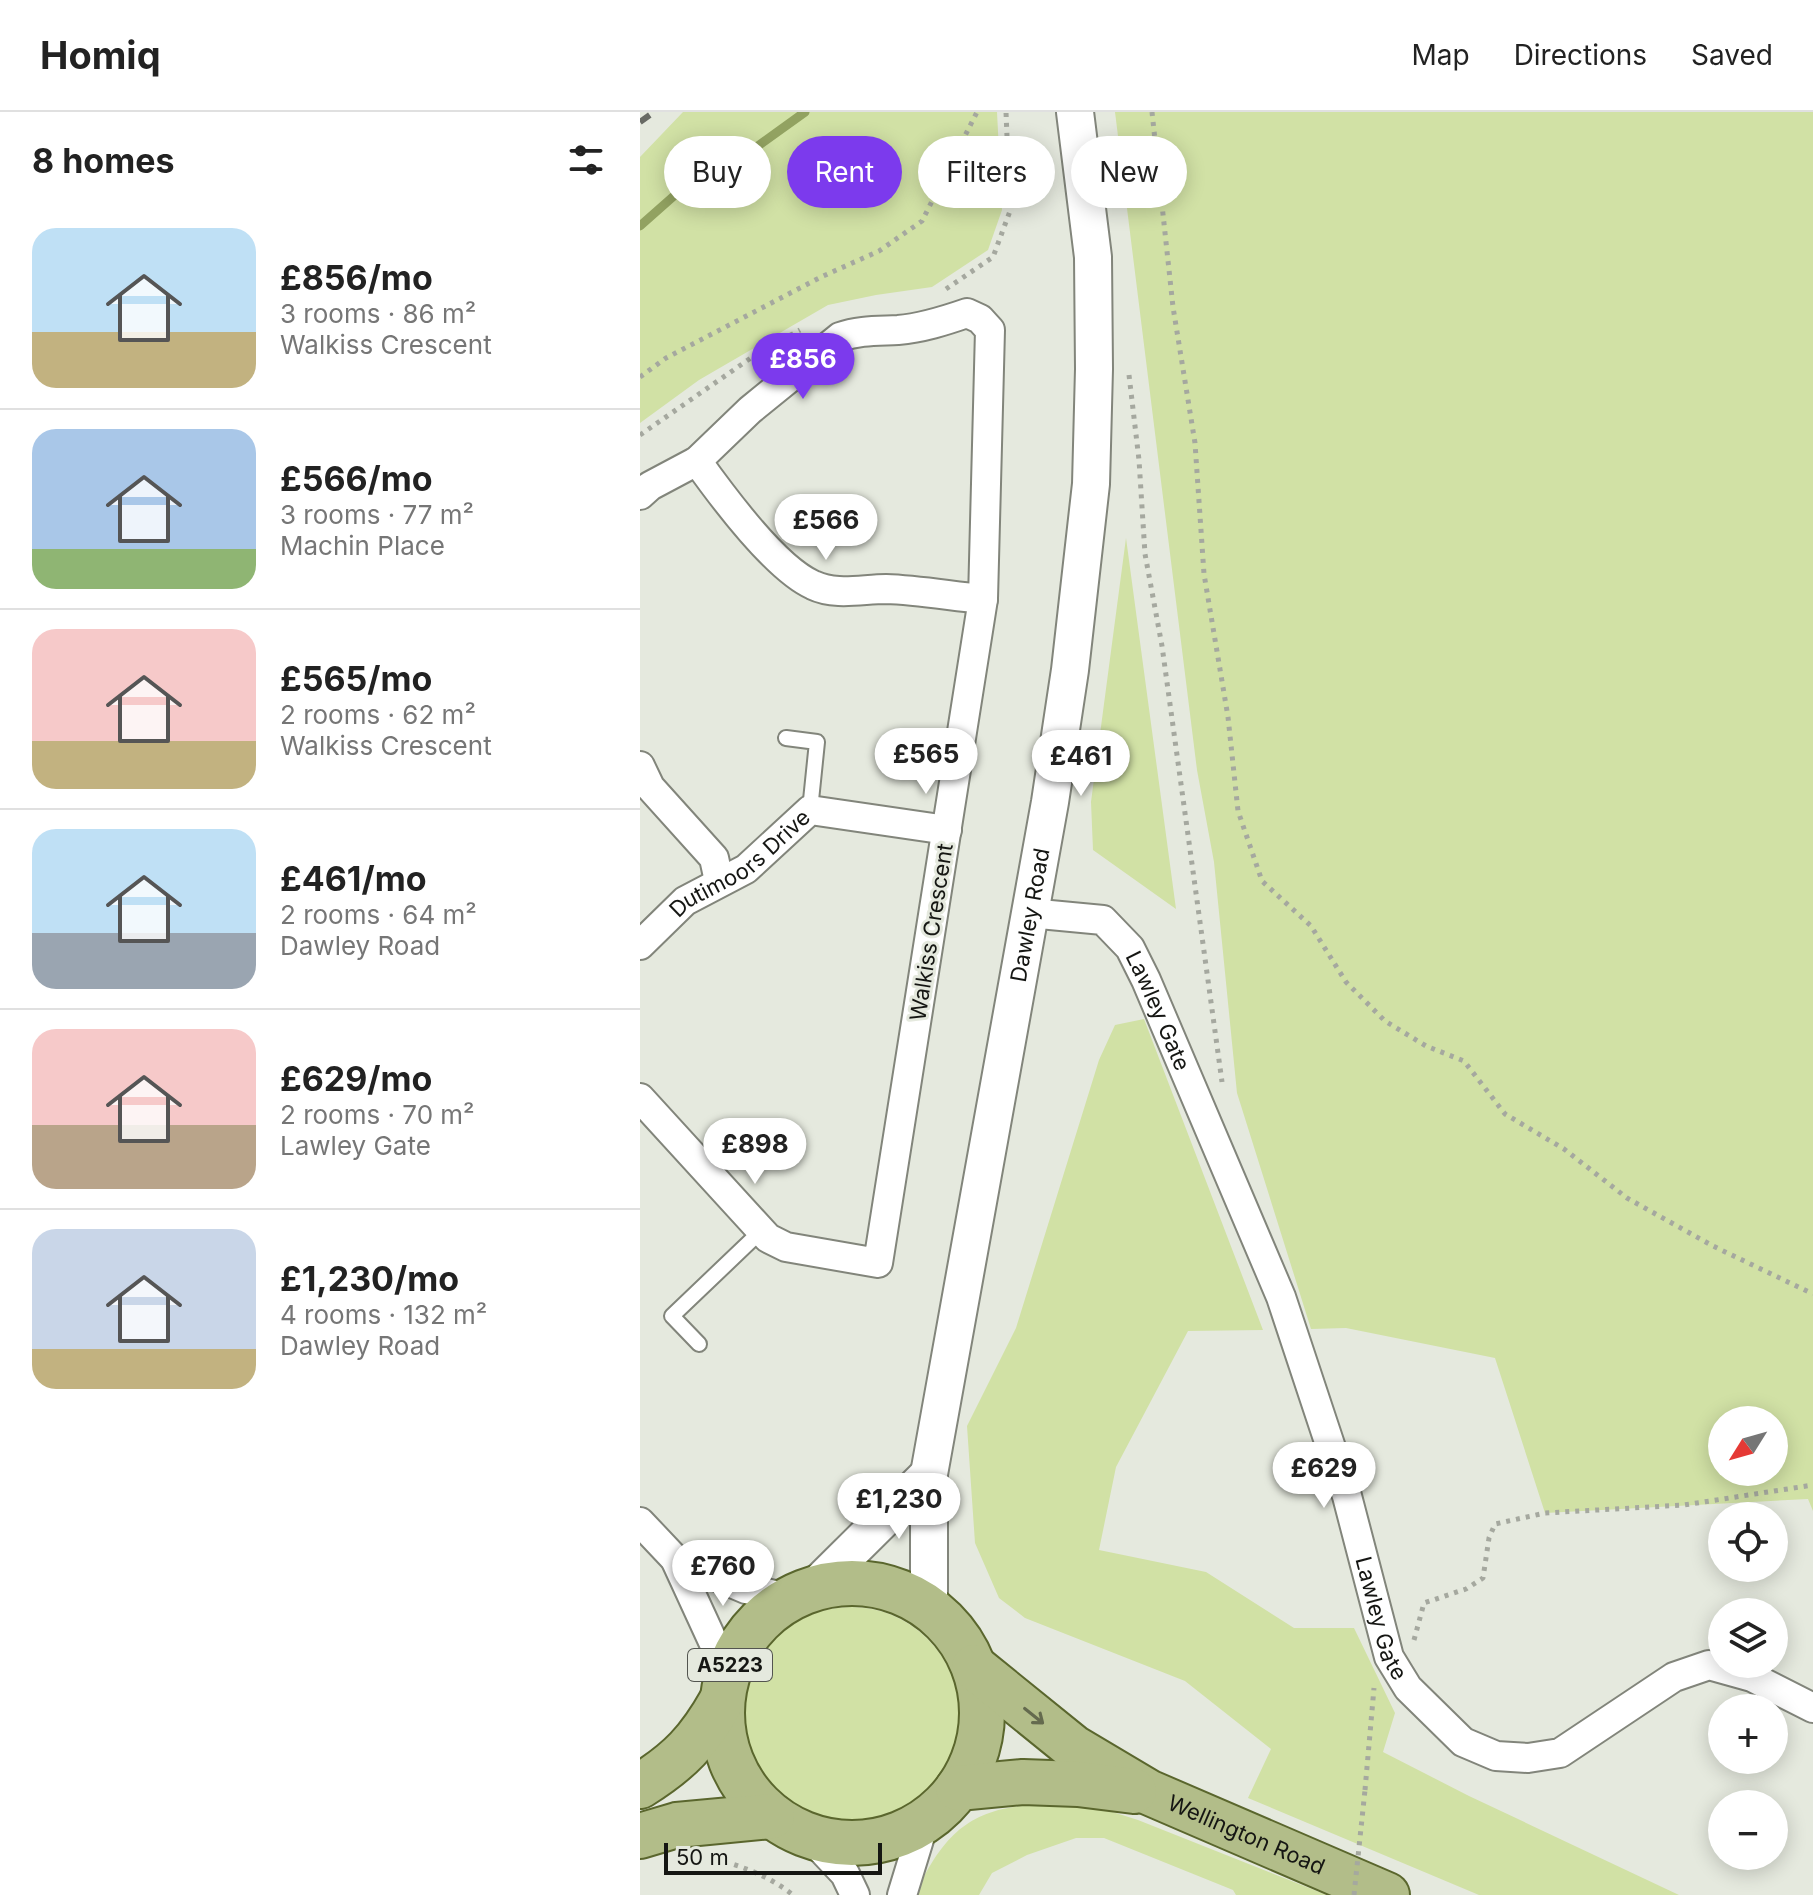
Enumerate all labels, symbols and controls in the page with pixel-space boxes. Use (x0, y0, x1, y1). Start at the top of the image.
text: Homiq (40, 32, 161, 78)
text: Map (1411, 38, 1470, 72)
text: Directions (1514, 38, 1647, 72)
text: Saved (1691, 38, 1773, 72)
chip: Buy (664, 136, 771, 208)
chip: Rent (787, 136, 902, 208)
chip: Filters (918, 136, 1055, 208)
chip: New (1071, 136, 1187, 208)
icon: filters (564, 138, 608, 182)
text: 8 homes (32, 140, 175, 181)
text: £856/mo (280, 257, 433, 298)
icon: home (96, 260, 192, 356)
text: 3 rooms · 86 m² (280, 298, 476, 329)
text: Walkiss Crescent (280, 329, 492, 360)
pin: £856 (756, 333, 850, 401)
text: £856 (769, 343, 837, 374)
text: £566/mo (280, 458, 433, 499)
icon: home (96, 461, 192, 557)
pin: £566 (779, 494, 873, 562)
text: 3 rooms · 77 m² (280, 499, 474, 530)
text: £566 (793, 504, 860, 535)
text: Machin Place (280, 530, 445, 561)
text: £565/mo (280, 658, 432, 699)
icon: home (96, 661, 192, 757)
text: 2 rooms · 62 m² (280, 699, 476, 730)
pin: £565 (879, 728, 973, 796)
text: Walkiss Crescent (280, 730, 492, 761)
pin: £461 (1034, 730, 1128, 798)
text: £565 (893, 738, 959, 769)
text: £461 (1050, 740, 1112, 771)
street label: Dutimoors Drive (664, 804, 815, 922)
street label: Walkiss Crescent (904, 842, 958, 1022)
street label: Dawley Road (1005, 846, 1054, 984)
text: £461/mo (280, 858, 427, 899)
icon: home (96, 861, 192, 957)
text: 2 rooms · 64 m² (280, 899, 477, 930)
text: Dawley Road (280, 930, 440, 961)
street label: Lawley Gate (1121, 947, 1196, 1074)
text: £629/mo (280, 1058, 432, 1099)
icon: home (96, 1061, 192, 1157)
text: 2 rooms · 70 m² (280, 1099, 475, 1130)
pin: £898 (708, 1118, 802, 1186)
text: £898 (721, 1128, 789, 1159)
text: Lawley Gate (280, 1130, 431, 1161)
text: £1,230/mo (280, 1258, 459, 1299)
icon: home (96, 1261, 192, 1357)
text: 4 rooms · 132 m² (280, 1299, 487, 1330)
text: Dawley Road (280, 1330, 440, 1361)
north arrow (1708, 1406, 1788, 1486)
map controls (1708, 1406, 1788, 1870)
pin: £629 (1277, 1442, 1371, 1510)
text: £629 (1291, 1452, 1357, 1483)
pin: £1,230 (834, 1473, 964, 1541)
text: £1,230 (855, 1483, 943, 1514)
button: locate (1708, 1502, 1788, 1582)
pin: £760 (676, 1540, 770, 1608)
text: £760 (690, 1550, 756, 1581)
street label: Lawley Gate (1350, 1554, 1413, 1684)
button: layers (1708, 1598, 1788, 1678)
road number: A5223 (688, 1649, 772, 1681)
button: + (1708, 1694, 1788, 1774)
one-way arrow (1023, 1707, 1044, 1725)
street label: Wellington Road (1164, 1789, 1329, 1880)
button: − (1708, 1790, 1788, 1870)
scale bar (664, 1839, 882, 1875)
text: 50 m (676, 1844, 729, 1870)

